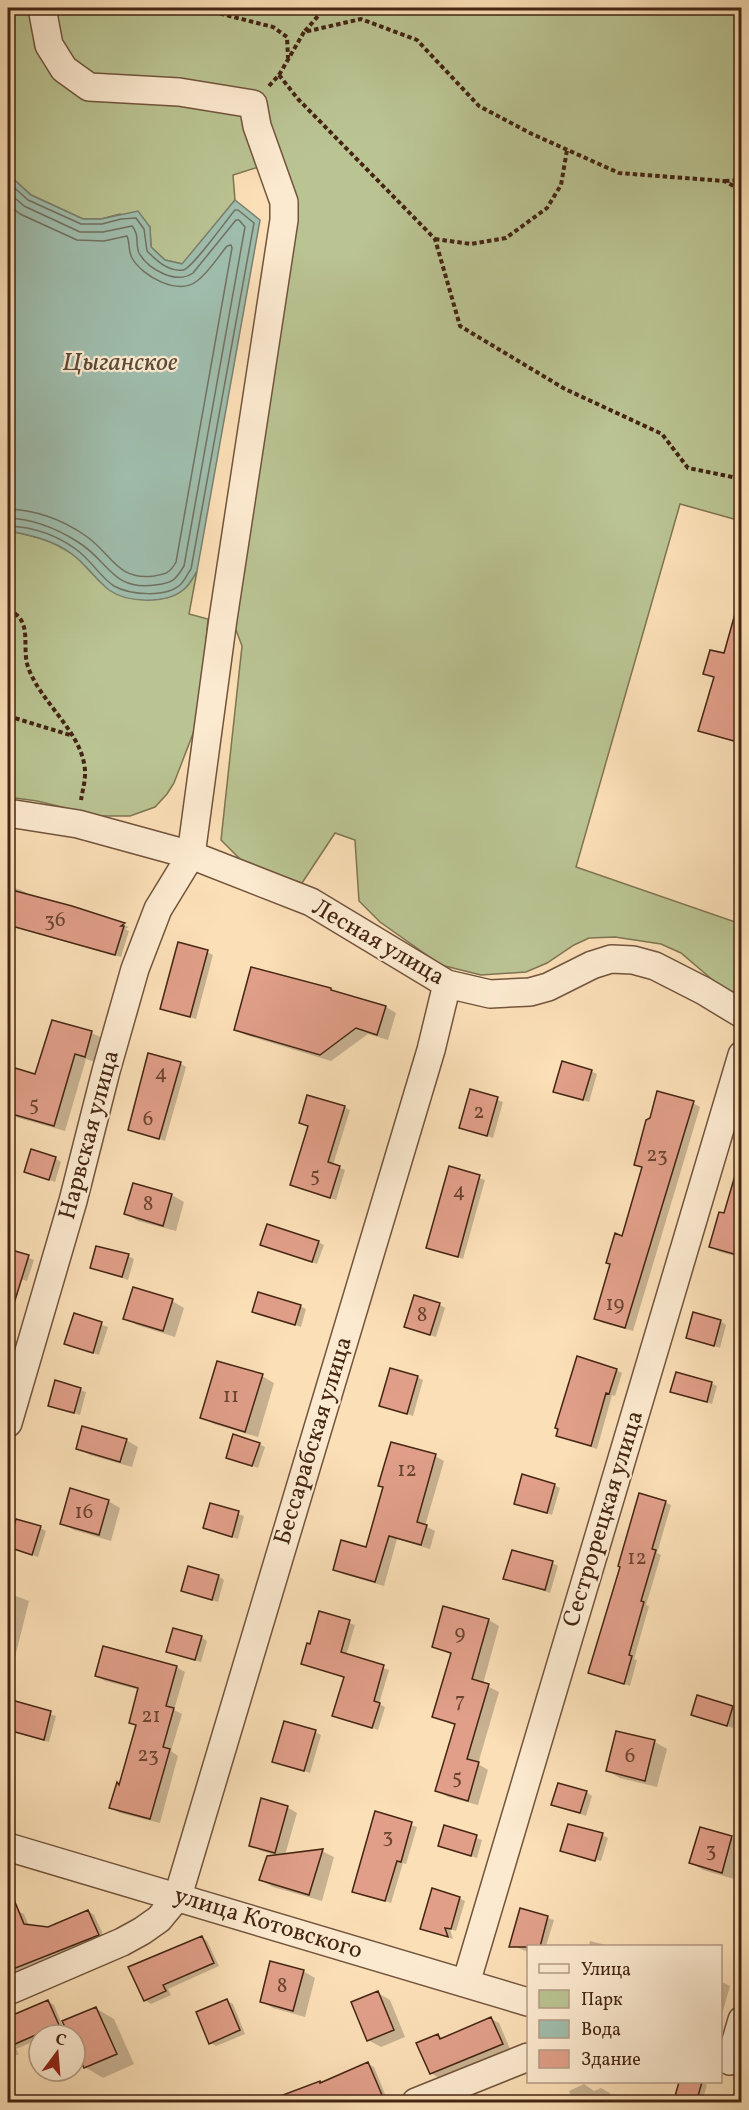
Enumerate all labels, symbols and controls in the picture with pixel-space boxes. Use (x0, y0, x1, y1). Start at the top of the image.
water label: Цыганское (63, 345, 178, 381)
street label: Лесная улица (305, 891, 451, 995)
house number: 36 (44, 906, 66, 935)
street label: Нарвская улица (51, 1047, 129, 1223)
house number: 4 (155, 1059, 167, 1088)
house number: 5 (29, 1090, 39, 1119)
house number: 2 (473, 1098, 485, 1127)
house number: 6 (143, 1105, 153, 1134)
house number: 23 (646, 1141, 668, 1170)
house number: 5 (310, 1161, 320, 1190)
house number: 4 (453, 1177, 465, 1206)
house number: 8 (143, 1190, 153, 1219)
house number: 19 (605, 1290, 625, 1319)
house number: 8 (417, 1301, 427, 1330)
street label: Бессарабская улица (266, 1333, 362, 1549)
house number: 11 (223, 1382, 239, 1411)
street label: Сестрорецкая улица (555, 1407, 653, 1631)
house number: 12 (397, 1456, 417, 1485)
house number: 16 (75, 1498, 93, 1527)
house number: 12 (627, 1544, 647, 1573)
house number: 9 (455, 1619, 466, 1648)
house number: 7 (455, 1687, 465, 1716)
house number: 21 (141, 1702, 161, 1731)
house number: 23 (137, 1741, 159, 1770)
house number: 6 (625, 1742, 635, 1771)
house number: 5 (452, 1763, 462, 1792)
house number: 3 (383, 1822, 393, 1851)
house number: 3 (706, 1836, 716, 1865)
street label: улица Котовского (170, 1879, 366, 1969)
legend (527, 1945, 722, 2083)
text: Улица (581, 1958, 631, 1983)
house number: 8 (277, 1972, 287, 2001)
text: Парк (581, 1988, 623, 2013)
text: Вода (581, 2018, 621, 2043)
north arrow (27, 2023, 87, 2083)
text: С (53, 2029, 69, 2052)
text: Здание (581, 2048, 641, 2073)

